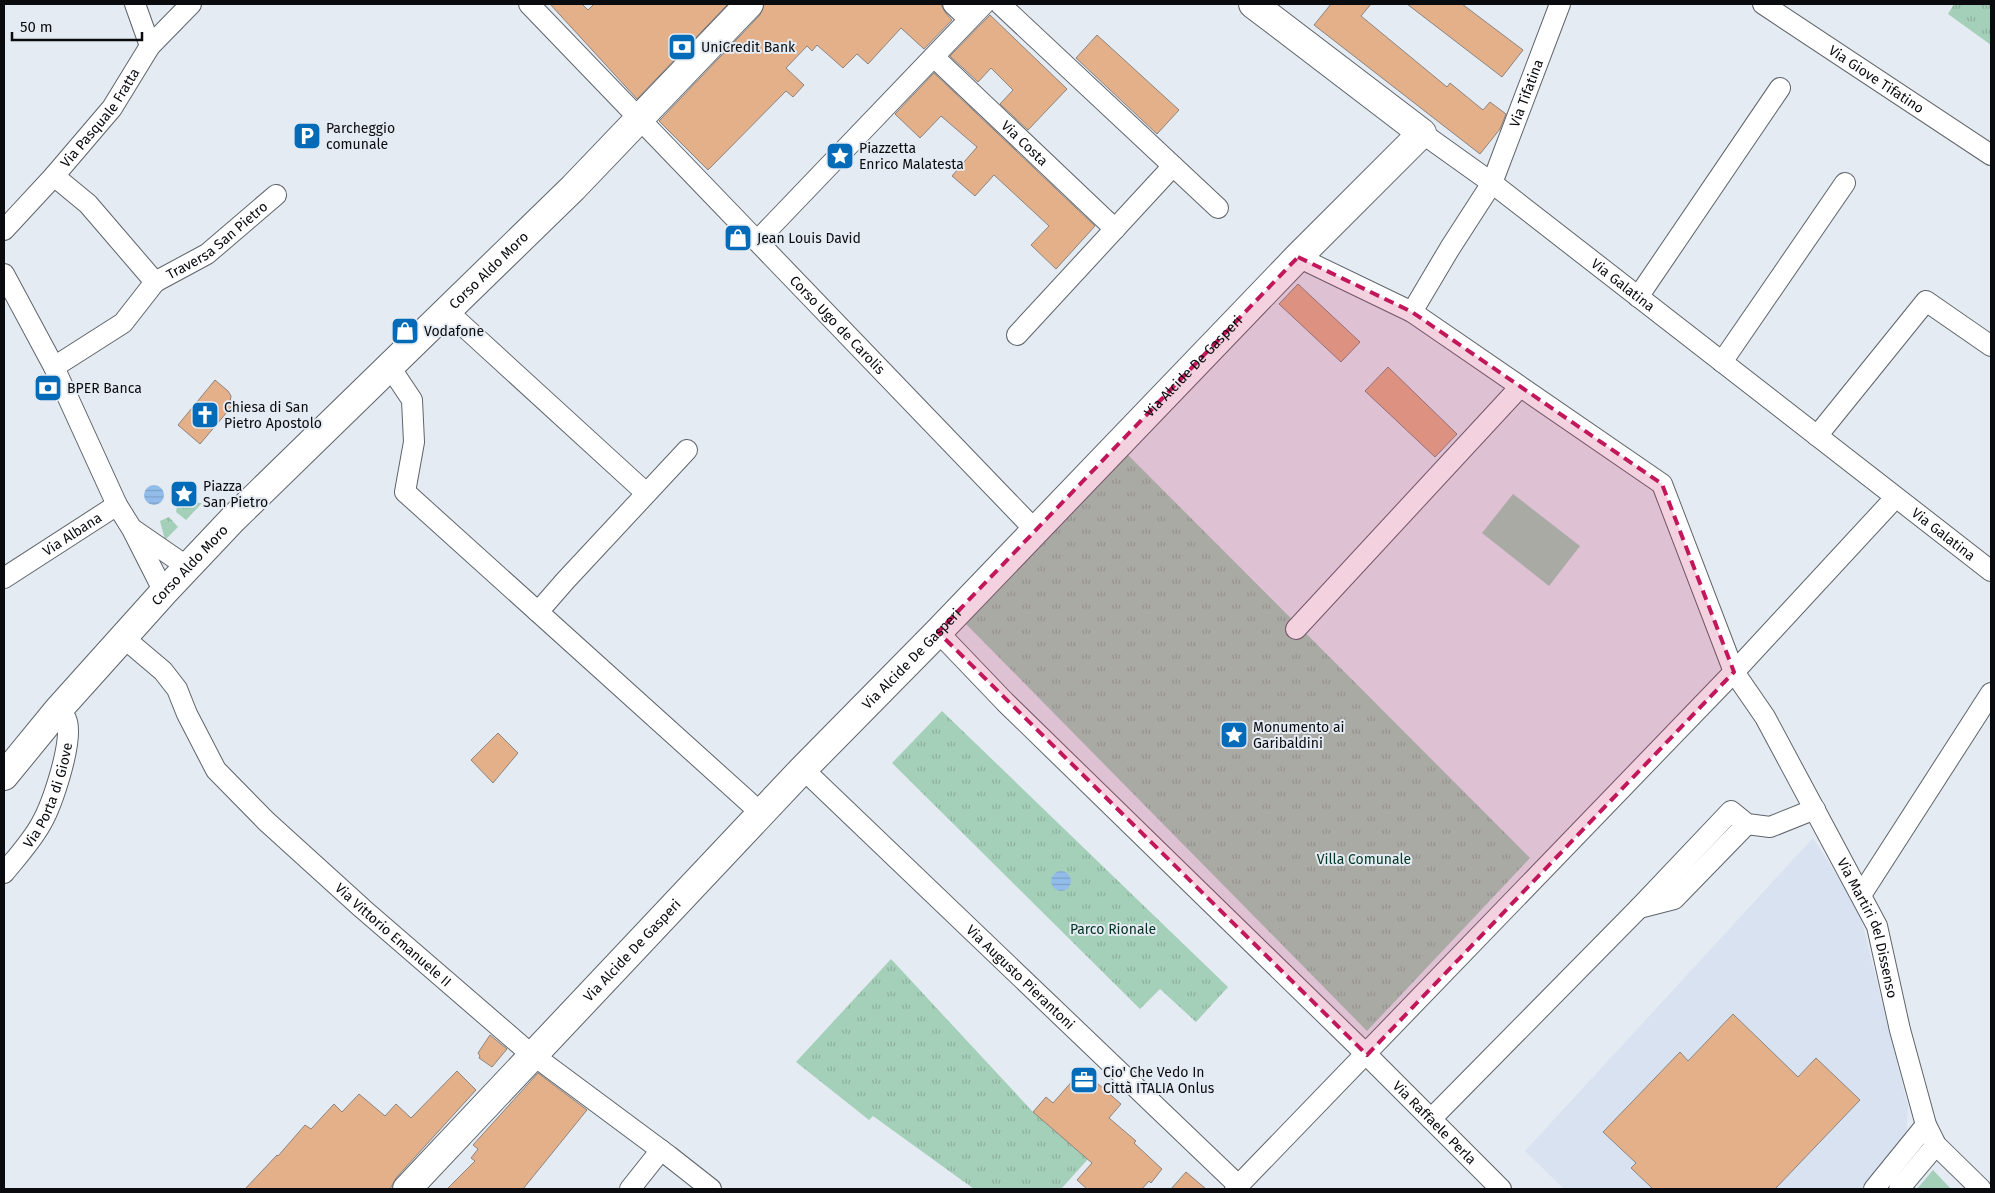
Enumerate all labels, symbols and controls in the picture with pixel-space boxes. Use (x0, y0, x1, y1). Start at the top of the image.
scale bar (12, 10, 142, 42)
text: 50 m (20, 18, 53, 36)
bank icon: UniCredit Bank (667, 32, 697, 62)
place label: UniCredit Bank (701, 39, 796, 56)
street label: Via Giove Tifatino (1825, 41, 1927, 117)
street label: Via Tifatina (1506, 57, 1547, 129)
street label: Via Pasquale Fratta (57, 65, 143, 171)
street label: Via Costa (998, 117, 1051, 169)
place label: Parcheggio comunale (326, 120, 395, 153)
parking icon: Parcheggio comunale (292, 121, 322, 151)
place label: Piazzetta Enrico Malatesta (859, 140, 964, 173)
place icon: Piazzetta Enrico Malatesta (825, 141, 855, 171)
street label: Traversa San Pietro (163, 198, 271, 283)
shop icon: Jean Louis David (723, 223, 753, 253)
street label: Corso Aldo Moro (445, 228, 532, 313)
place label: Jean Louis David (757, 230, 861, 247)
street label: Via Galatina (1588, 255, 1658, 315)
street label: Corso Ugo de Carolis (786, 272, 889, 378)
street label: Via Alcide De Gasperi (1141, 312, 1246, 421)
shop icon: Vodafone (390, 316, 420, 346)
place label: Vodafone (424, 323, 484, 340)
bank icon: BPER Banca (33, 373, 63, 403)
place label: BPER Banca (67, 380, 142, 397)
place label: Chiesa di San Pietro Apostolo (224, 399, 322, 432)
church icon: Chiesa di San Pietro Apostolo (190, 400, 220, 430)
place label: Piazza San Pietro (203, 478, 268, 511)
place icon: Piazza San Pietro (169, 479, 199, 509)
street label: Via Galatina (1908, 504, 1979, 564)
street label: Via Albana (39, 509, 105, 559)
street label: Corso Aldo Moro (148, 521, 231, 609)
street label: Via Alcide De Gasperi (858, 605, 965, 713)
place label: Monumento ai Garibaldini (1253, 719, 1345, 752)
place icon: Monumento ai Garibaldini (1219, 720, 1249, 750)
street label: Via Porta di Giove (19, 741, 76, 851)
park label: Villa Comunale (1317, 851, 1411, 868)
street label: Via Martiri del Dissenso (1834, 855, 1901, 1000)
street label: Via Vittorio Emanuele II (332, 879, 455, 990)
street label: Via Alcide De Gasperi (580, 896, 684, 1005)
street label: Via Augusto Pierantoni (963, 921, 1078, 1033)
park label: Parco Rionale (1070, 921, 1156, 938)
place label: Cio' Che Vedo In Città ITALIA Onlus (1103, 1064, 1215, 1097)
office icon: Cio' Che Vedo In Città ITALIA Onlus (1069, 1065, 1099, 1095)
street label: Via Raffaele Perla (1389, 1077, 1480, 1168)

